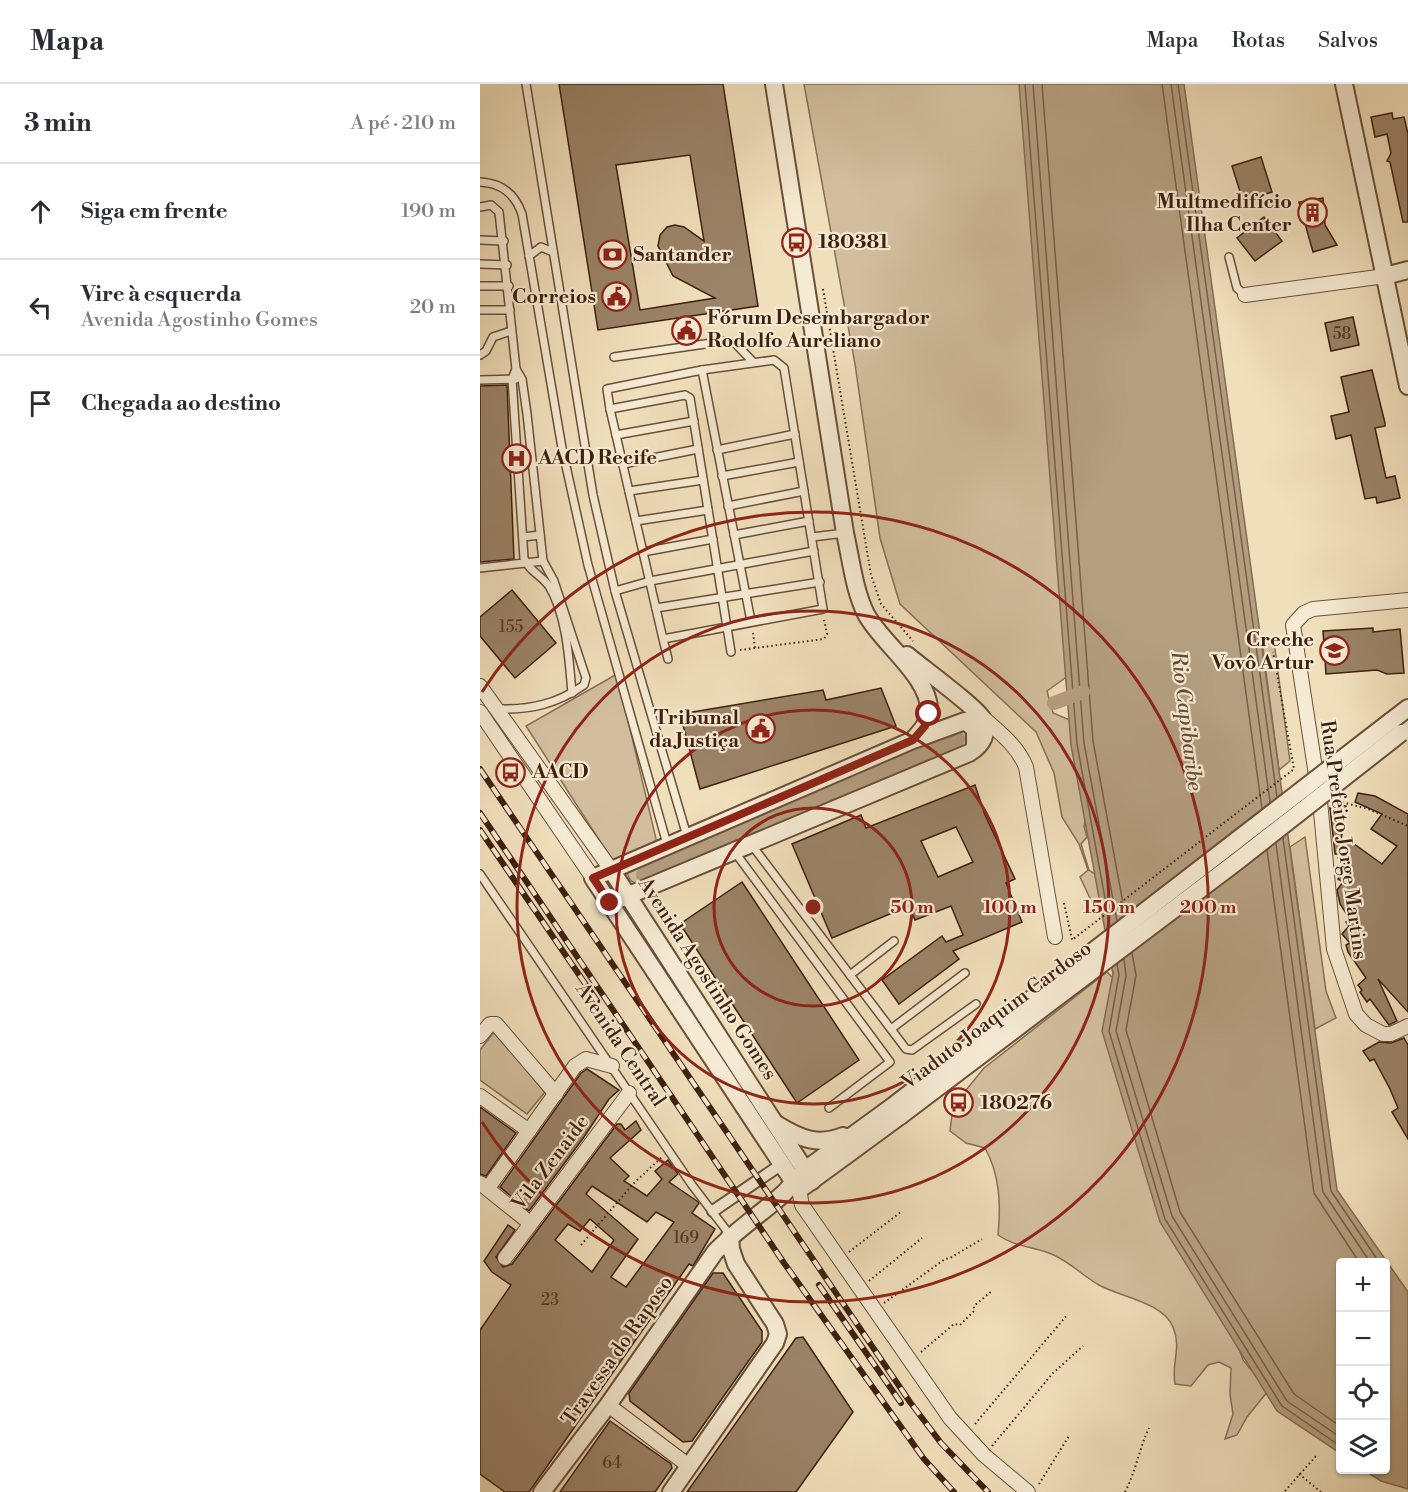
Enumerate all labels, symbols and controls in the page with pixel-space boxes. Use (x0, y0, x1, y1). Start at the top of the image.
text: Mapa (30, 24, 104, 59)
text: Mapa (1146, 28, 1198, 54)
text: Rotas (1231, 28, 1285, 54)
text: Salvos (1318, 28, 1378, 54)
text: 3 min (24, 107, 92, 139)
text: A pé · 210 m (350, 111, 456, 136)
place label: Multmedifício Ilha Center (1157, 190, 1292, 238)
icon: ahead (24, 195, 57, 228)
building icon: Multmedifício Ilha Center (1297, 197, 1329, 229)
text: Siga em frente (81, 198, 228, 225)
text: 190 m (401, 199, 456, 224)
bus stop icon: 180381 (781, 226, 813, 258)
place label: 180381 (818, 230, 889, 255)
bank icon: Santander (596, 239, 628, 271)
place label: Santander (633, 243, 732, 268)
text: Vire à esquerda (81, 281, 241, 308)
public building icon: Correios (601, 281, 633, 313)
place label: Correios (512, 285, 596, 310)
icon: left (24, 291, 57, 324)
text: 20 m (410, 295, 456, 320)
place label: Fórum Desembargador Rodolfo Aureliano (707, 306, 930, 354)
text: Avenida Agostinho Gomes (81, 308, 318, 333)
public building icon: Fórum Desembargador Rodolfo Aureliano (670, 314, 702, 346)
house number: 58 (1333, 324, 1352, 344)
icon: arrive (24, 387, 57, 420)
text: Chegada ao destino (81, 390, 281, 417)
hospital icon: AACD Recife (501, 442, 533, 474)
place label: AACD Recife (537, 446, 657, 471)
house number: 155 (499, 617, 523, 637)
place label: Creche Vovô Artur (1211, 628, 1314, 676)
school or university icon: Creche Vovô Artur (1319, 635, 1351, 667)
water label: Rio Capibaribe (1164, 649, 1207, 792)
route start (915, 700, 941, 726)
place label: Tribunal da Justiça (649, 706, 739, 754)
public building icon: Tribunal da Justiça (744, 713, 776, 745)
street label: Rua Prefeito Jorge Martins (1314, 719, 1372, 961)
bus stop icon: AACD (495, 756, 527, 788)
place label: AACD (531, 760, 588, 785)
street label: Avenida Agostinho Gomes (632, 872, 782, 1085)
route end (596, 889, 622, 915)
text: 50 m (890, 896, 934, 919)
text: 100 m (983, 896, 1037, 919)
text: 150 m (1083, 896, 1136, 919)
text: 200 m (1180, 896, 1237, 919)
centre of rings (803, 897, 823, 917)
street label: Viaduto Joaquim Cardoso (896, 936, 1097, 1096)
street label: Avenida Central (569, 977, 671, 1112)
bus stop icon: 180276 (943, 1087, 975, 1119)
place label: 180276 (980, 1091, 1053, 1116)
street label: Vila Zenaide (506, 1110, 595, 1217)
house number: 169 (673, 1228, 699, 1248)
map controls (1336, 1258, 1390, 1474)
button: + (1336, 1258, 1390, 1312)
street label: Travessa do Raposo (557, 1271, 679, 1431)
house number: 23 (541, 1290, 559, 1310)
button: − (1336, 1312, 1390, 1366)
button: locate (1336, 1366, 1390, 1420)
button: layers (1336, 1420, 1390, 1474)
house number: 64 (602, 1453, 622, 1473)

